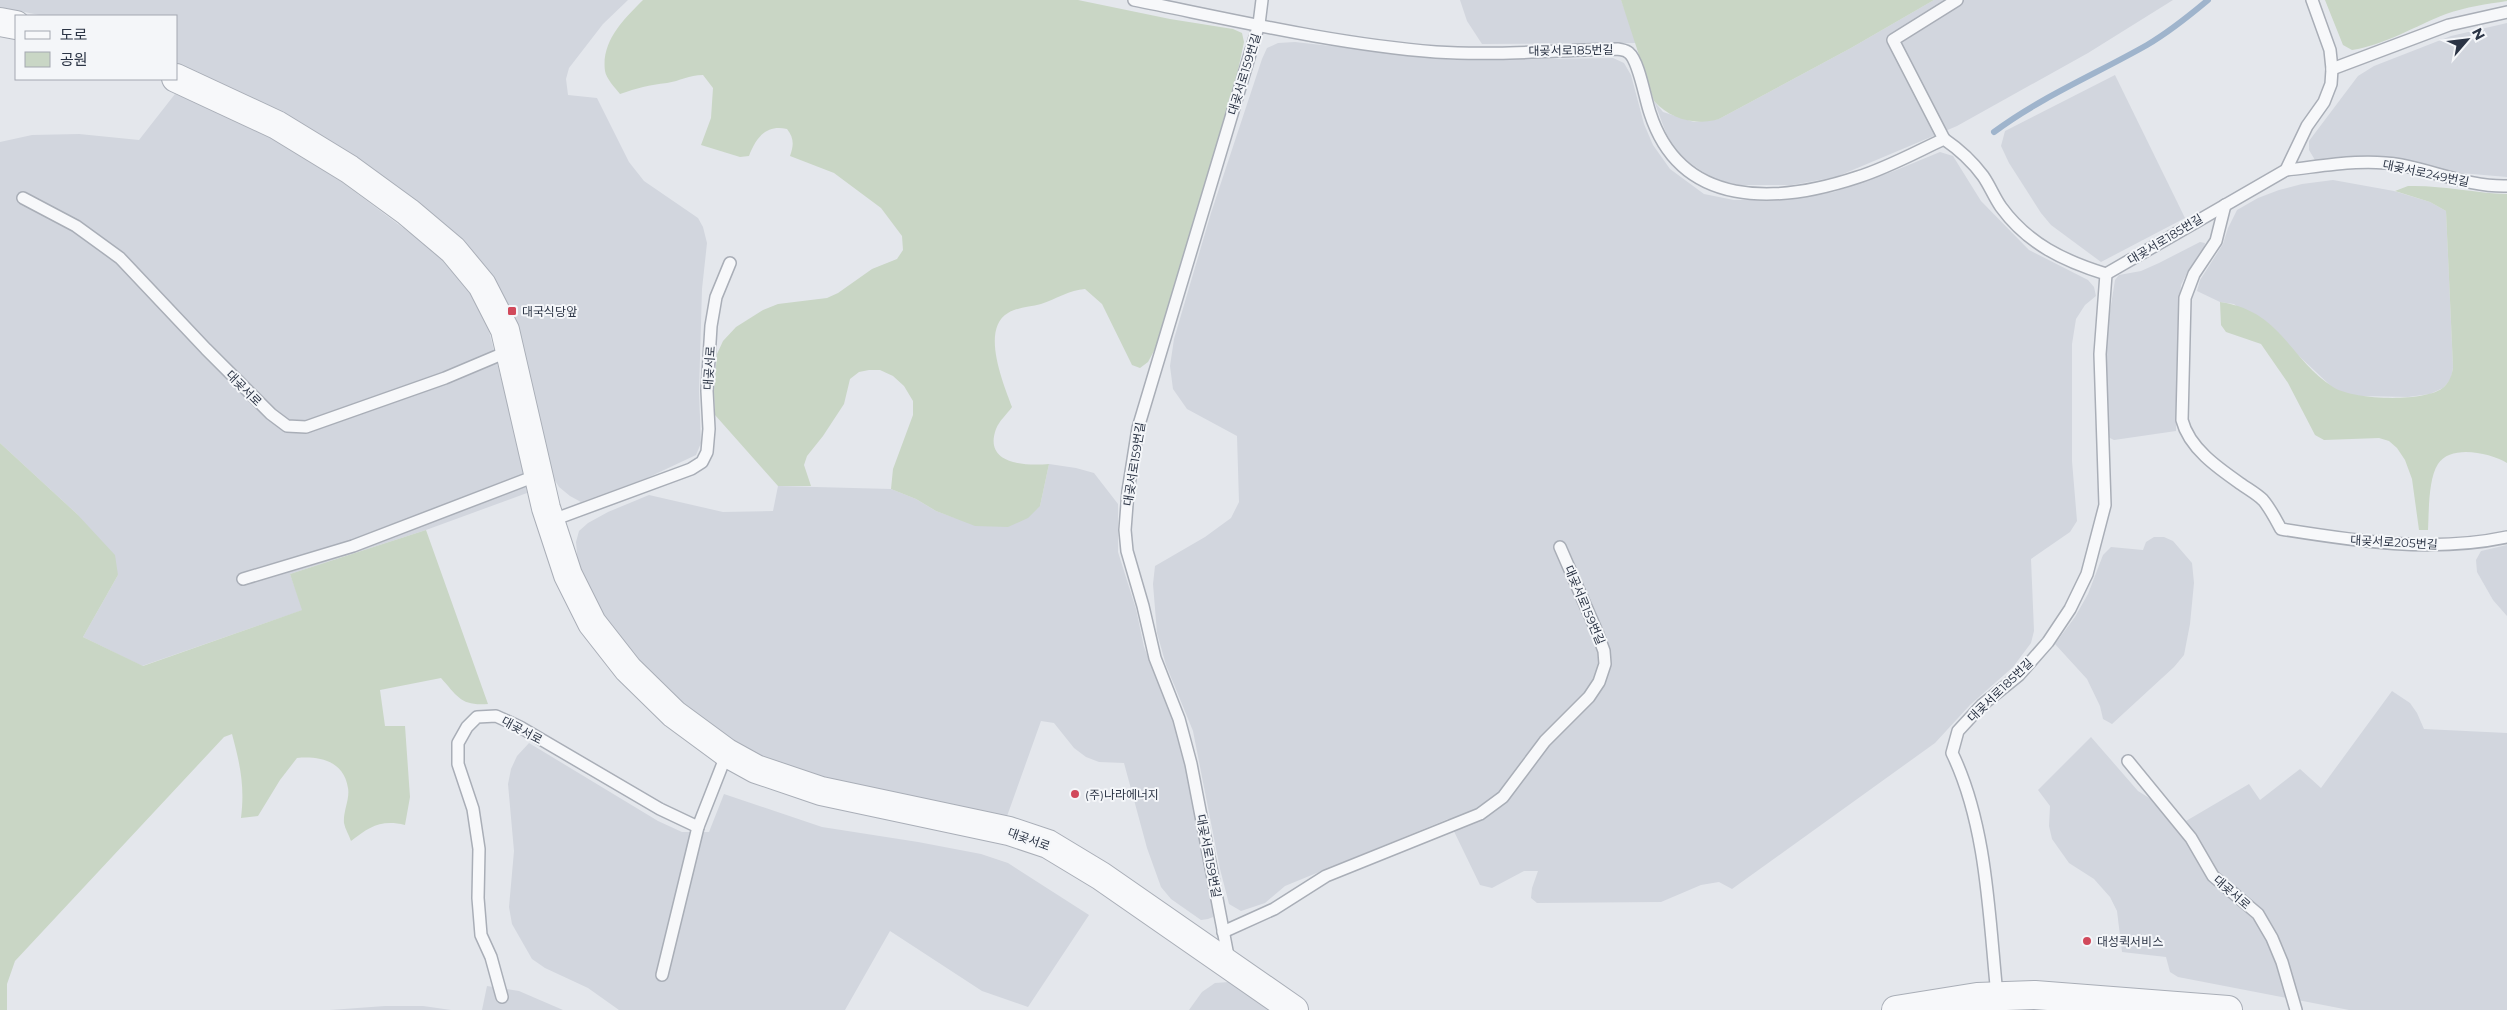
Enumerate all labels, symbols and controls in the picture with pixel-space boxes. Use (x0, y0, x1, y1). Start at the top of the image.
legend (15, 15, 178, 80)
north arrow (2442, 15, 2492, 65)
text: 도로 (60, 25, 88, 44)
text: N (2468, 25, 2489, 43)
street label: 대곶서로159번길 (1224, 31, 1264, 117)
street label: 대곶서로185번길 (1528, 42, 1614, 58)
text: 공원 (60, 50, 88, 69)
street label: 대곶서로249번길 (2381, 157, 2471, 189)
street label: 대곶서로185번길 (2125, 211, 2205, 267)
place label: 대국식당앞 (522, 304, 577, 319)
marker: 대국식당앞 (506, 305, 518, 317)
street label: 대곶서로 (700, 345, 718, 391)
street label: 대곶서로 (223, 367, 265, 409)
street label: 대곶서로159번길 (1120, 421, 1148, 507)
street label: 대곶서로205번길 (2350, 532, 2438, 552)
street label: 대곶서로159번길 (1562, 563, 1608, 647)
street label: 대곶서로185번길 (1964, 655, 2036, 725)
street label: 대곶서로 (499, 713, 545, 747)
place label: (주)나라에너지 (1085, 787, 1159, 802)
marker: (주)나라에너지 (1069, 788, 1081, 800)
street label: 대곶서로159번길 (1194, 813, 1224, 899)
street label: 대곶서로 (1006, 824, 1052, 854)
street label: 대곶서로 (2210, 872, 2254, 912)
place label: 대성퀵서비스 (2097, 934, 2163, 949)
marker: 대성퀵서비스 (2081, 935, 2093, 947)

